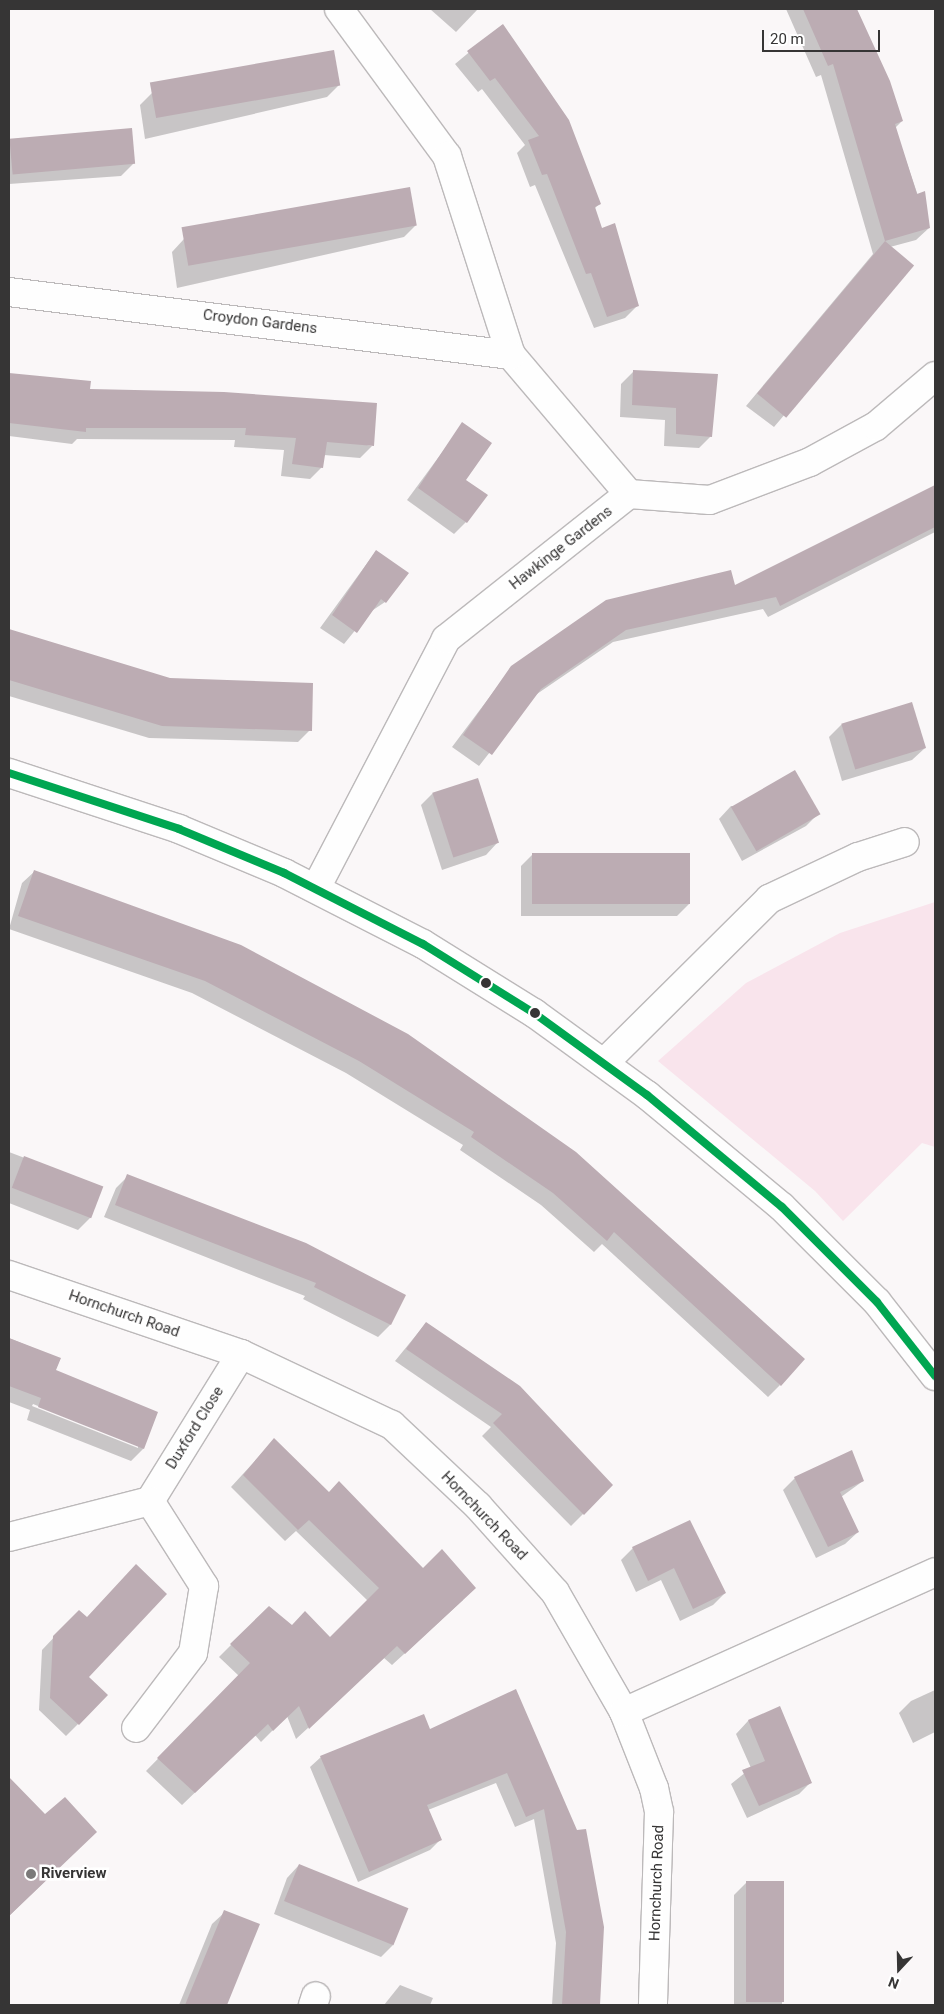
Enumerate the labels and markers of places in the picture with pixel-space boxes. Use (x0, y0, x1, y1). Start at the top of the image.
unlabelled marker (481, 978, 491, 988)
unlabelled marker (530, 1008, 540, 1018)
place label: Riverview (41, 1865, 106, 1883)
marker: Riverview (25, 1868, 37, 1880)

